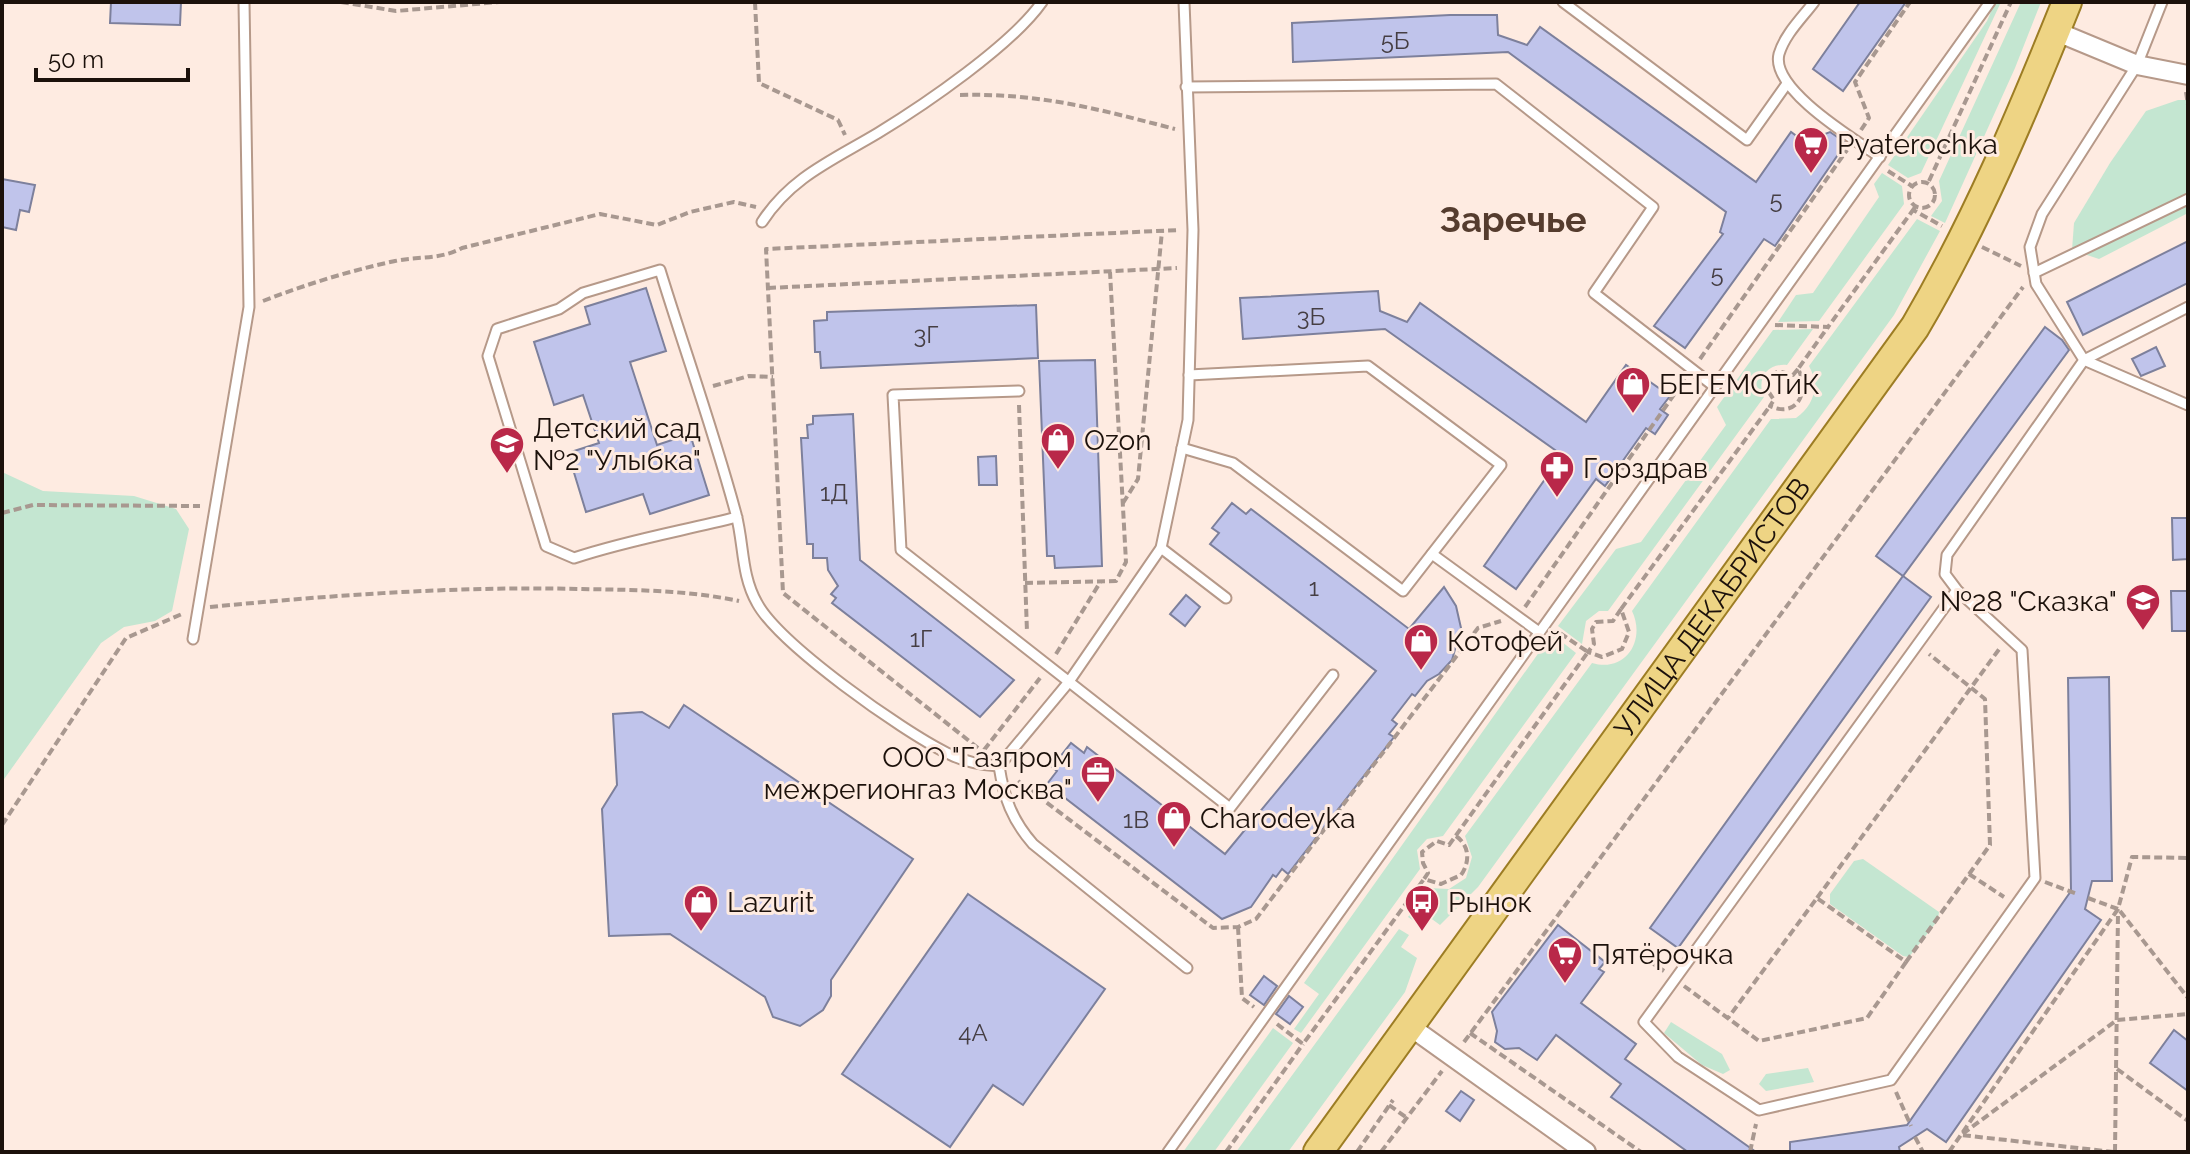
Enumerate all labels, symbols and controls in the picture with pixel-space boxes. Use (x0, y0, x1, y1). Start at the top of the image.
house number: 5Б (1381, 26, 1409, 55)
scale bar (36, 32, 188, 82)
text: 50 m (48, 45, 104, 74)
supermarket icon: Pyaterochka (1792, 125, 1830, 175)
place label: Pyaterochka (1837, 128, 1998, 161)
house number: 5 (1769, 185, 1783, 214)
district label: Заречье (1439, 198, 1587, 240)
house number: 5 (1710, 259, 1724, 288)
house number: 3Б (1297, 302, 1325, 331)
house number: 3Г (913, 320, 939, 349)
shop icon: БЕГЕМОТиК (1614, 365, 1652, 415)
place label: БЕГЕМОТиК (1659, 368, 1820, 401)
place label: Детский сад №2 "Улыбка" (533, 412, 701, 477)
shop icon: Ozon (1039, 421, 1077, 471)
place label: Ozon (1084, 424, 1151, 457)
school or university icon: Детский сад №2 "Улыбка" (488, 425, 526, 475)
pharmacy icon: Горздрав (1538, 449, 1576, 499)
place label: Горздрав (1583, 452, 1708, 485)
street label: УЛИЦА ДЕКАБРИСТОВ (1607, 472, 1817, 743)
house number: 1Д (820, 478, 848, 507)
house number: 1 (1309, 573, 1319, 602)
school or university icon: №28 "Сказка" (2124, 582, 2162, 632)
place label: №28 "Сказка" (1940, 585, 2117, 618)
shop icon: Котофей (1402, 622, 1440, 672)
house number: 1Г (910, 624, 932, 653)
place label: Котофей (1447, 625, 1563, 658)
place label: ООО "Газпром межрегионгаз Москва" (764, 741, 1072, 806)
office icon: ООО "Газпром межрегионгаз Москва" (1079, 754, 1117, 804)
shop icon: Charodeyka (1155, 799, 1193, 849)
place label: Charodeyka (1200, 802, 1356, 835)
house number: 1В (1123, 805, 1149, 834)
shop icon: Lazurit (682, 883, 720, 933)
bus stop icon: Рынок (1403, 883, 1441, 933)
place label: Lazurit (727, 886, 815, 919)
place label: Рынок (1448, 886, 1532, 919)
supermarket icon: Пятёрочка (1546, 935, 1584, 985)
place label: Пятёрочка (1591, 938, 1733, 971)
house number: 4А (958, 1018, 988, 1047)

